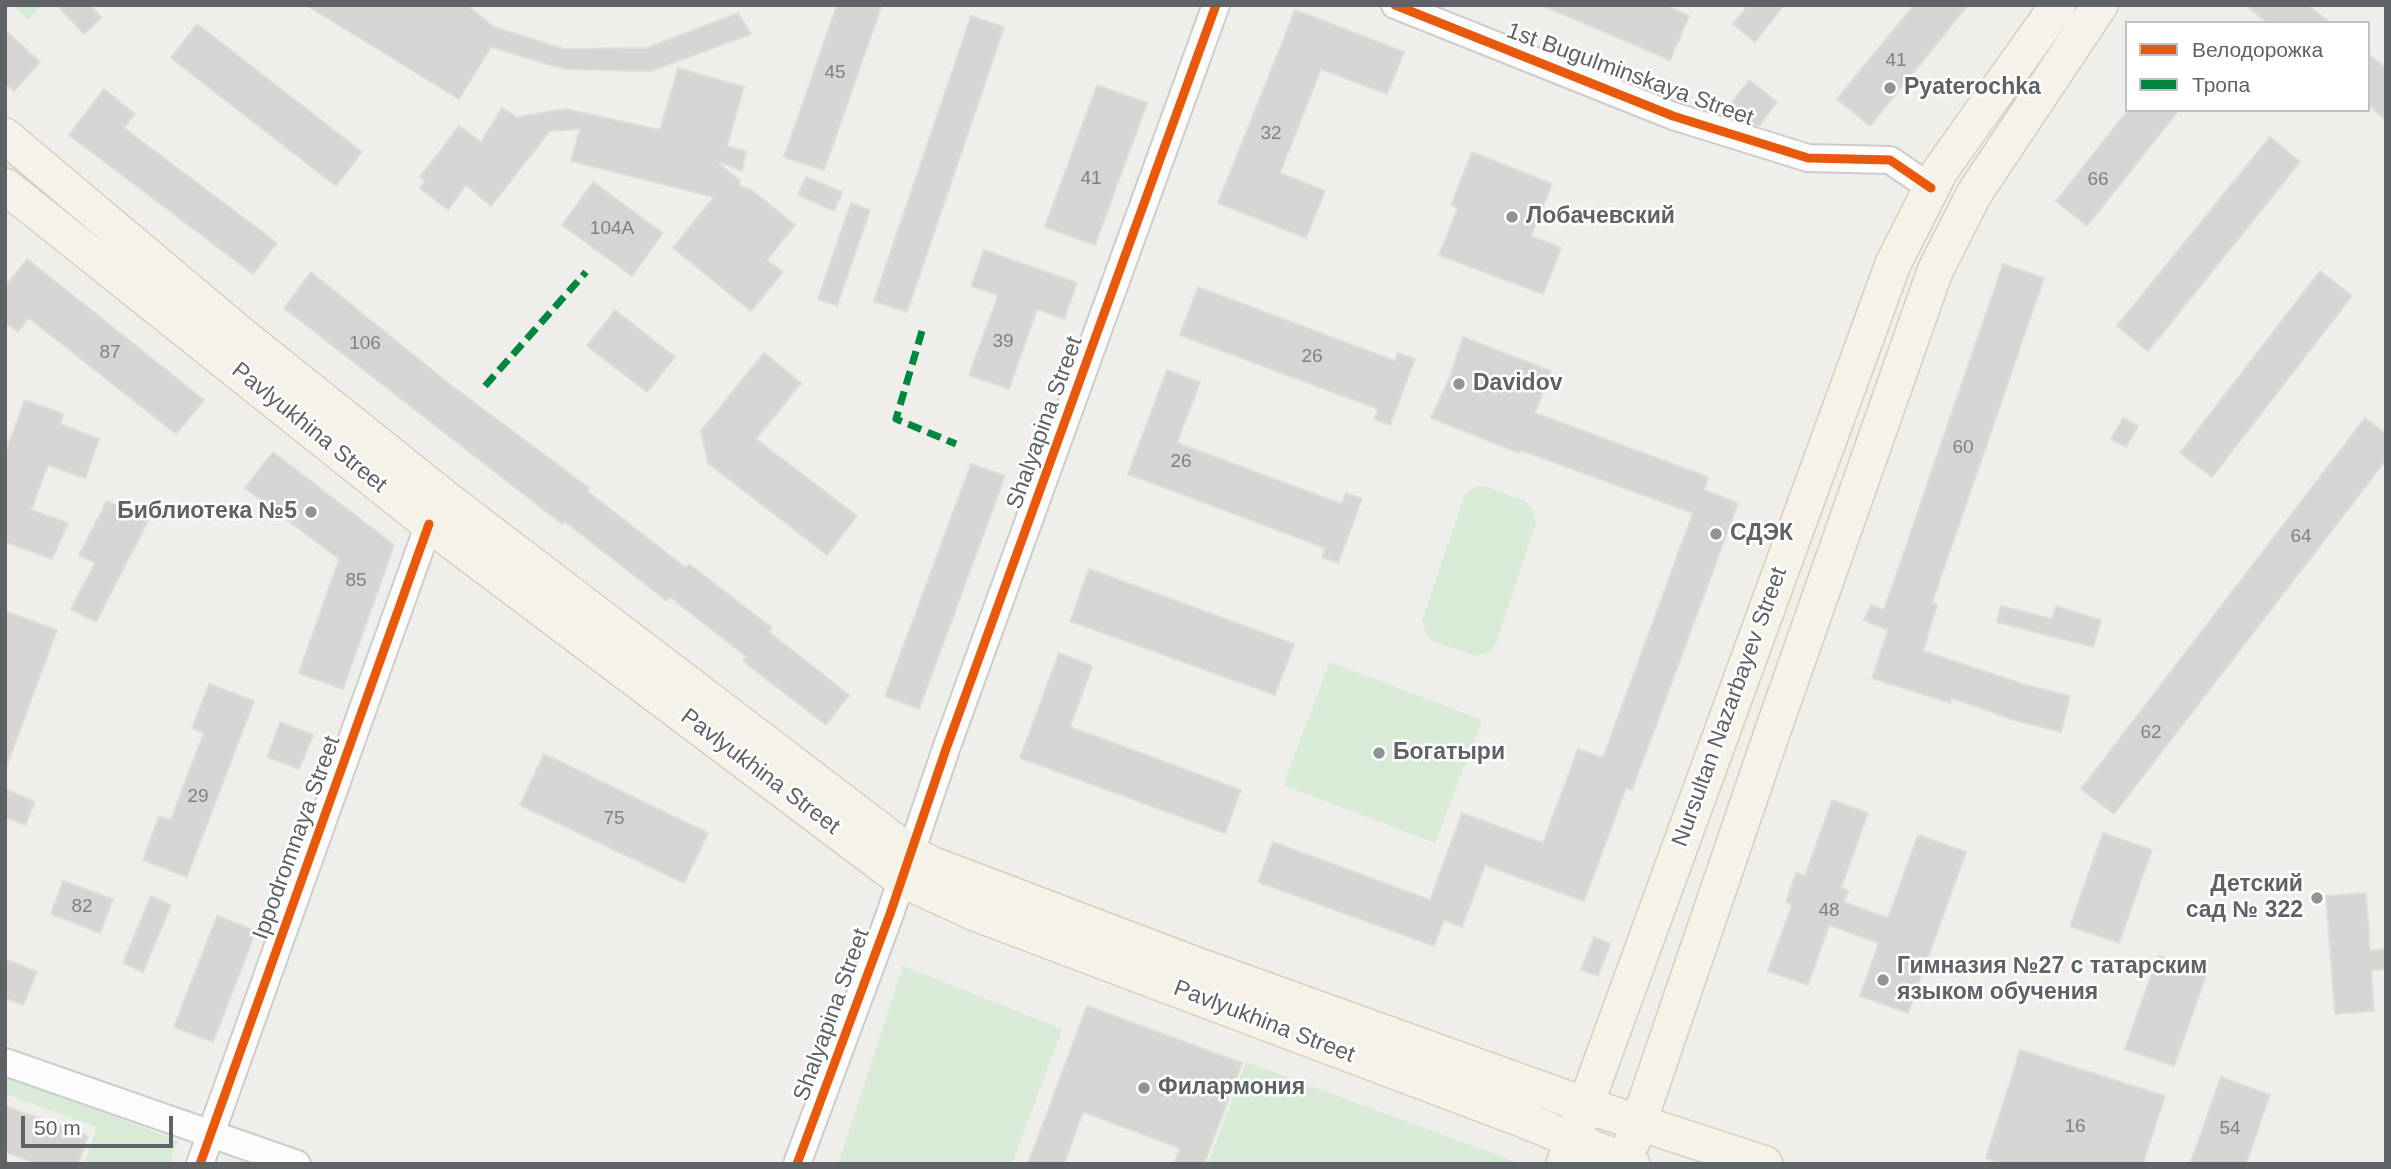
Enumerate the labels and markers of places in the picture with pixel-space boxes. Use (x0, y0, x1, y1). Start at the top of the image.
place label: Pyaterochka (1904, 74, 2041, 102)
marker: Pyaterochka (1882, 80, 1898, 96)
place label: Лобачевский (1526, 203, 1675, 231)
marker: Лобачевский (1504, 209, 1520, 225)
place label: Davidov (1473, 370, 1562, 398)
marker: Davidov (1451, 376, 1467, 392)
place label: Библиотека №5 (117, 498, 297, 526)
marker: Библиотека №5 (303, 504, 319, 520)
place label: СДЭК (1730, 520, 1793, 548)
marker: СДЭК (1708, 526, 1724, 542)
place label: Богатыри (1393, 739, 1505, 767)
marker: Богатыри (1371, 745, 1387, 761)
place label: Детский сад № 322 (2186, 871, 2303, 925)
marker: Детский сад № 322 (2309, 890, 2325, 906)
place label: Гимназия №27 с татарским языком обучения (1897, 953, 2207, 1007)
marker: Гимназия №27 с татарским языком обучения (1875, 972, 1891, 988)
place label: Филармония (1158, 1074, 1305, 1102)
marker: Филармония (1136, 1080, 1152, 1096)

